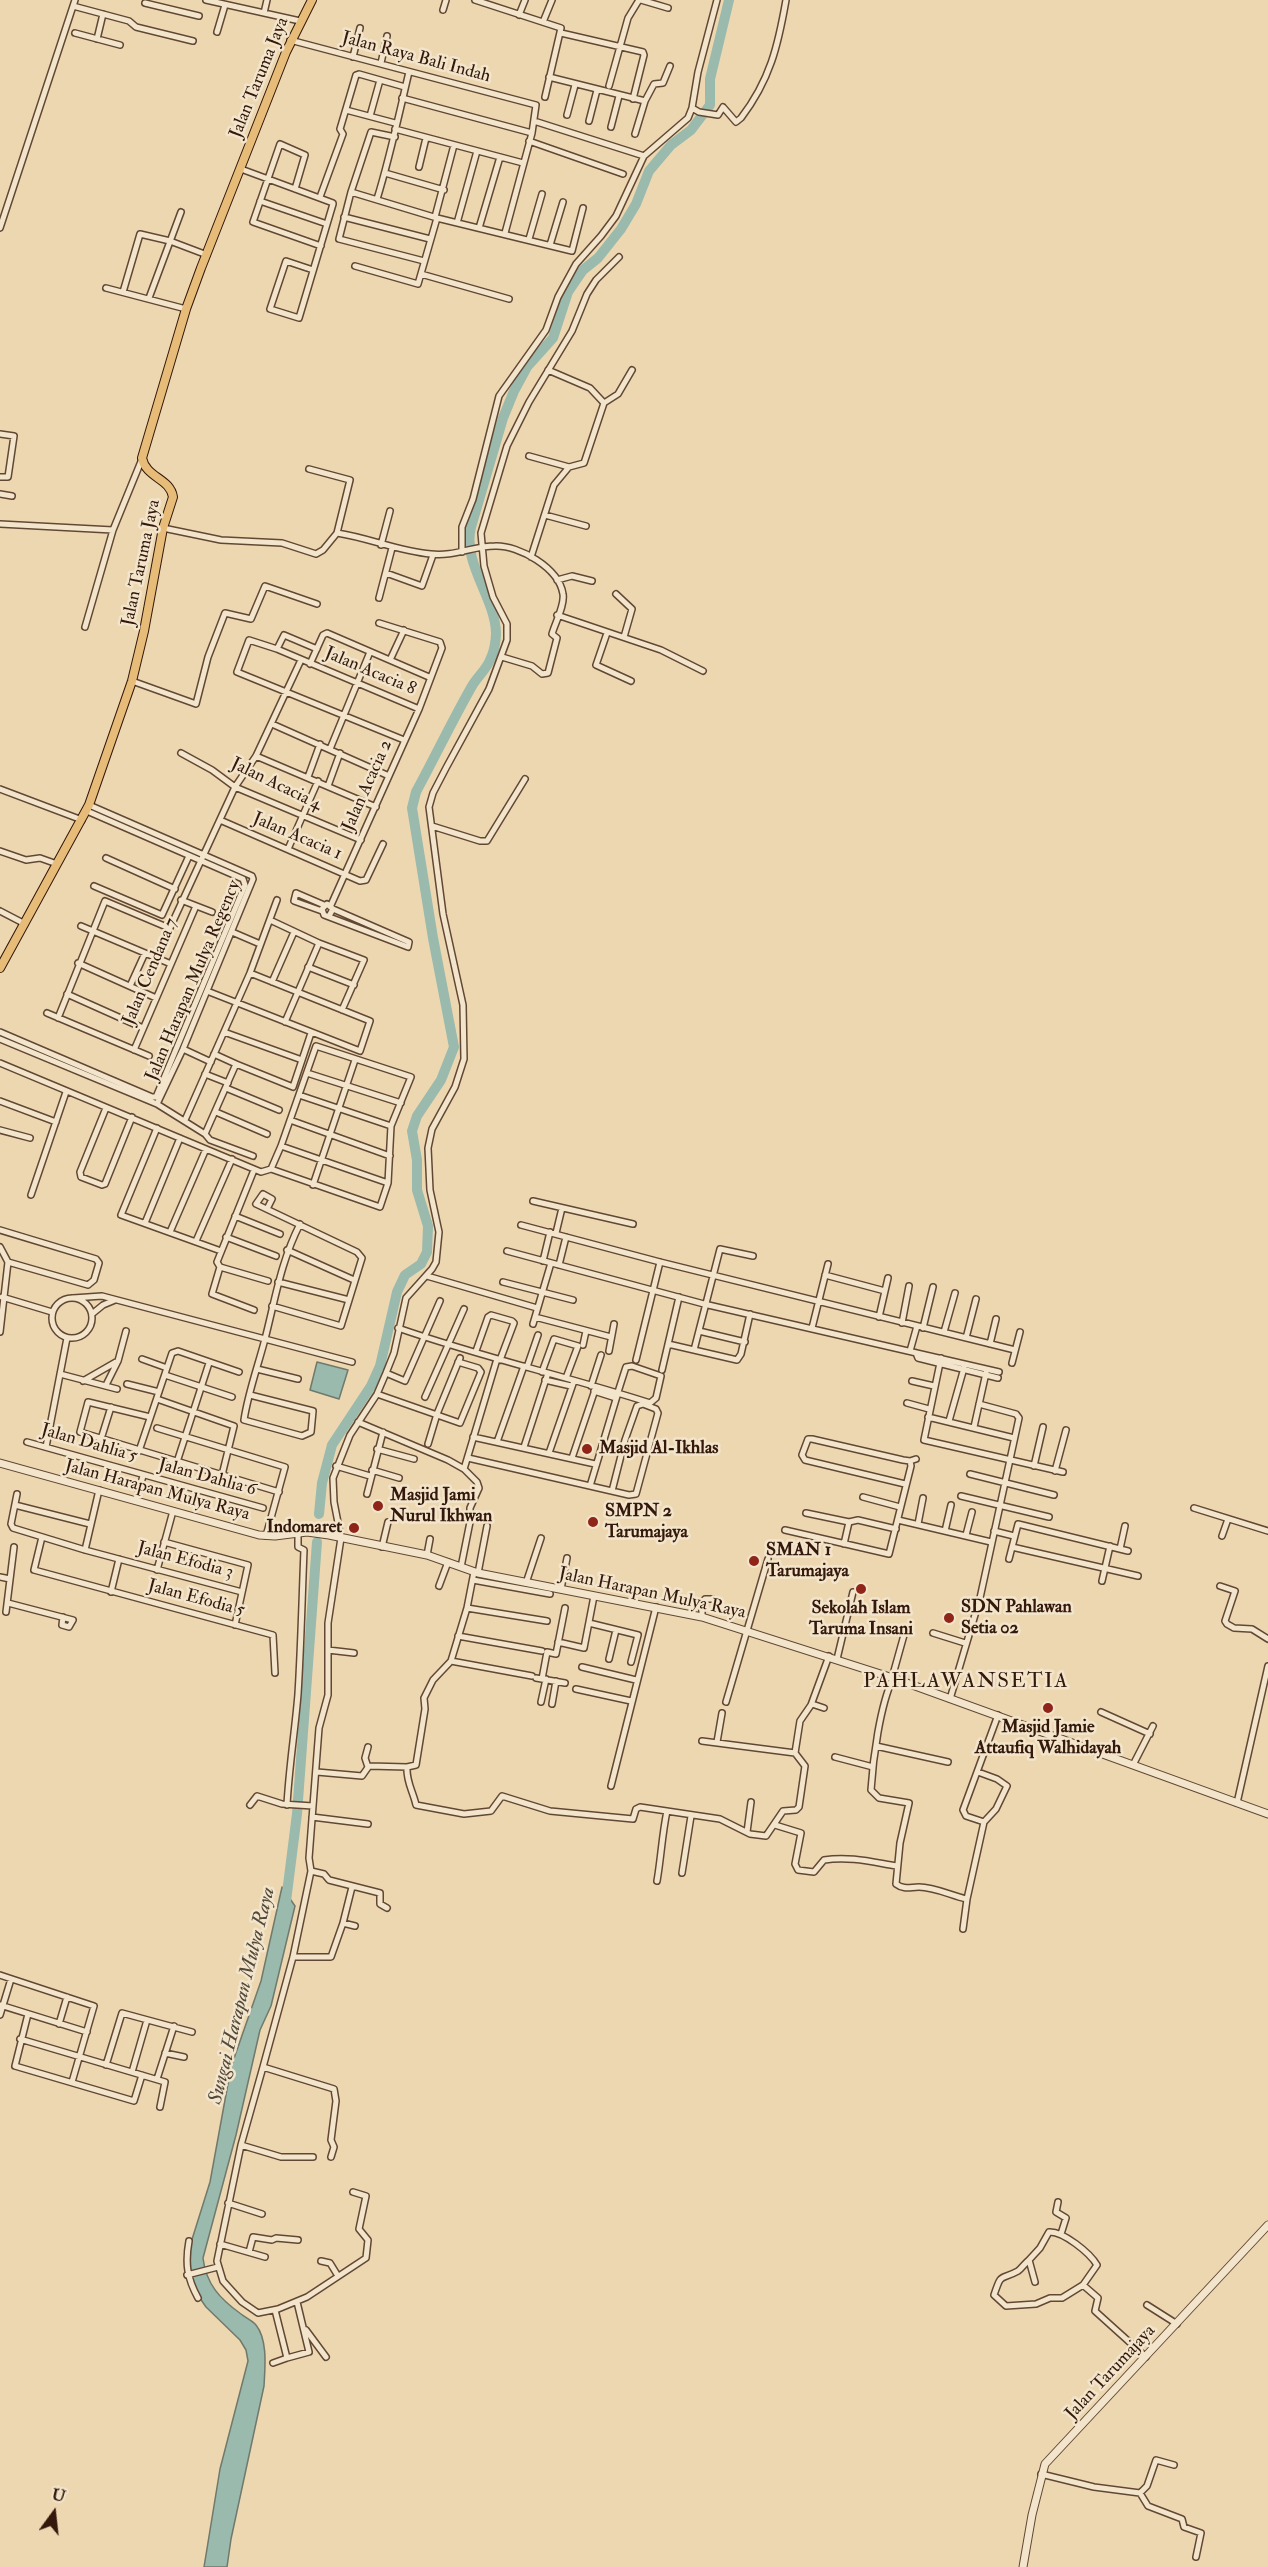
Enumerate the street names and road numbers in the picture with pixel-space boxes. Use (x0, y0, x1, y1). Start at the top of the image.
street label: Jalan Taruma Jaya (226, 14, 294, 142)
street label: Jalan Raya Bali Indah (339, 28, 493, 88)
street label: Jalan Taruma Jaya (118, 498, 166, 628)
street label: Jalan Acacia 8 (321, 643, 419, 701)
street label: Jalan Acacia 2 (338, 737, 398, 835)
street label: Jalan Acacia 4 (227, 754, 325, 816)
street label: Jalan Acacia 1 (249, 808, 345, 866)
street label: Jalan Harapan Mulya Regency (142, 877, 246, 1085)
street label: Jalan Cendana 7 (119, 915, 183, 1029)
street label: Jalan Dahlia 5 (38, 1420, 140, 1468)
street label: Jalan Dahlia 6 (156, 1455, 258, 1501)
street label: Jalan Harapan Mulya Raya (62, 1456, 252, 1526)
street label: Jalan Efodia 3 (135, 1538, 235, 1584)
street label: Jalan Harapan Mulya Raya (557, 1564, 747, 1624)
street label: Jalan Efodia 5 (145, 1576, 247, 1622)
street label: Jalan Tarumajaya (1061, 2321, 1161, 2425)

